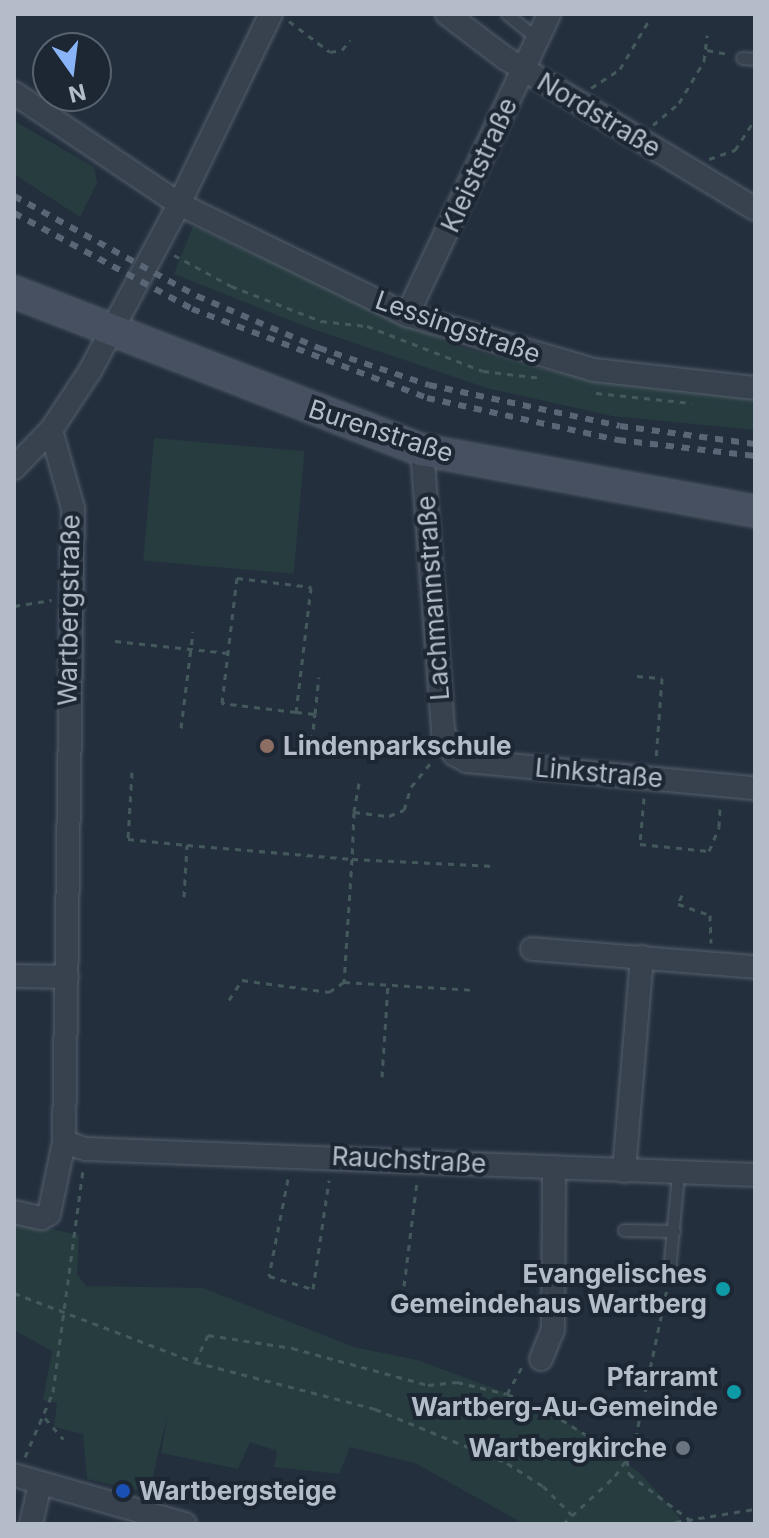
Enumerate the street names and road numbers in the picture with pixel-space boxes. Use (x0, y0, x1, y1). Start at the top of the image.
street label: Nordstraße (532, 66, 666, 164)
street label: Kleiststraße (434, 93, 524, 237)
street label: Lessingstraße (371, 284, 545, 370)
street label: Burenstraße (305, 393, 457, 469)
street label: Lachmannstraße (410, 494, 456, 702)
street label: Wartbergstraße (52, 514, 86, 706)
street label: Linkstraße (534, 752, 664, 794)
street label: Rauchstraße (331, 1140, 487, 1180)

